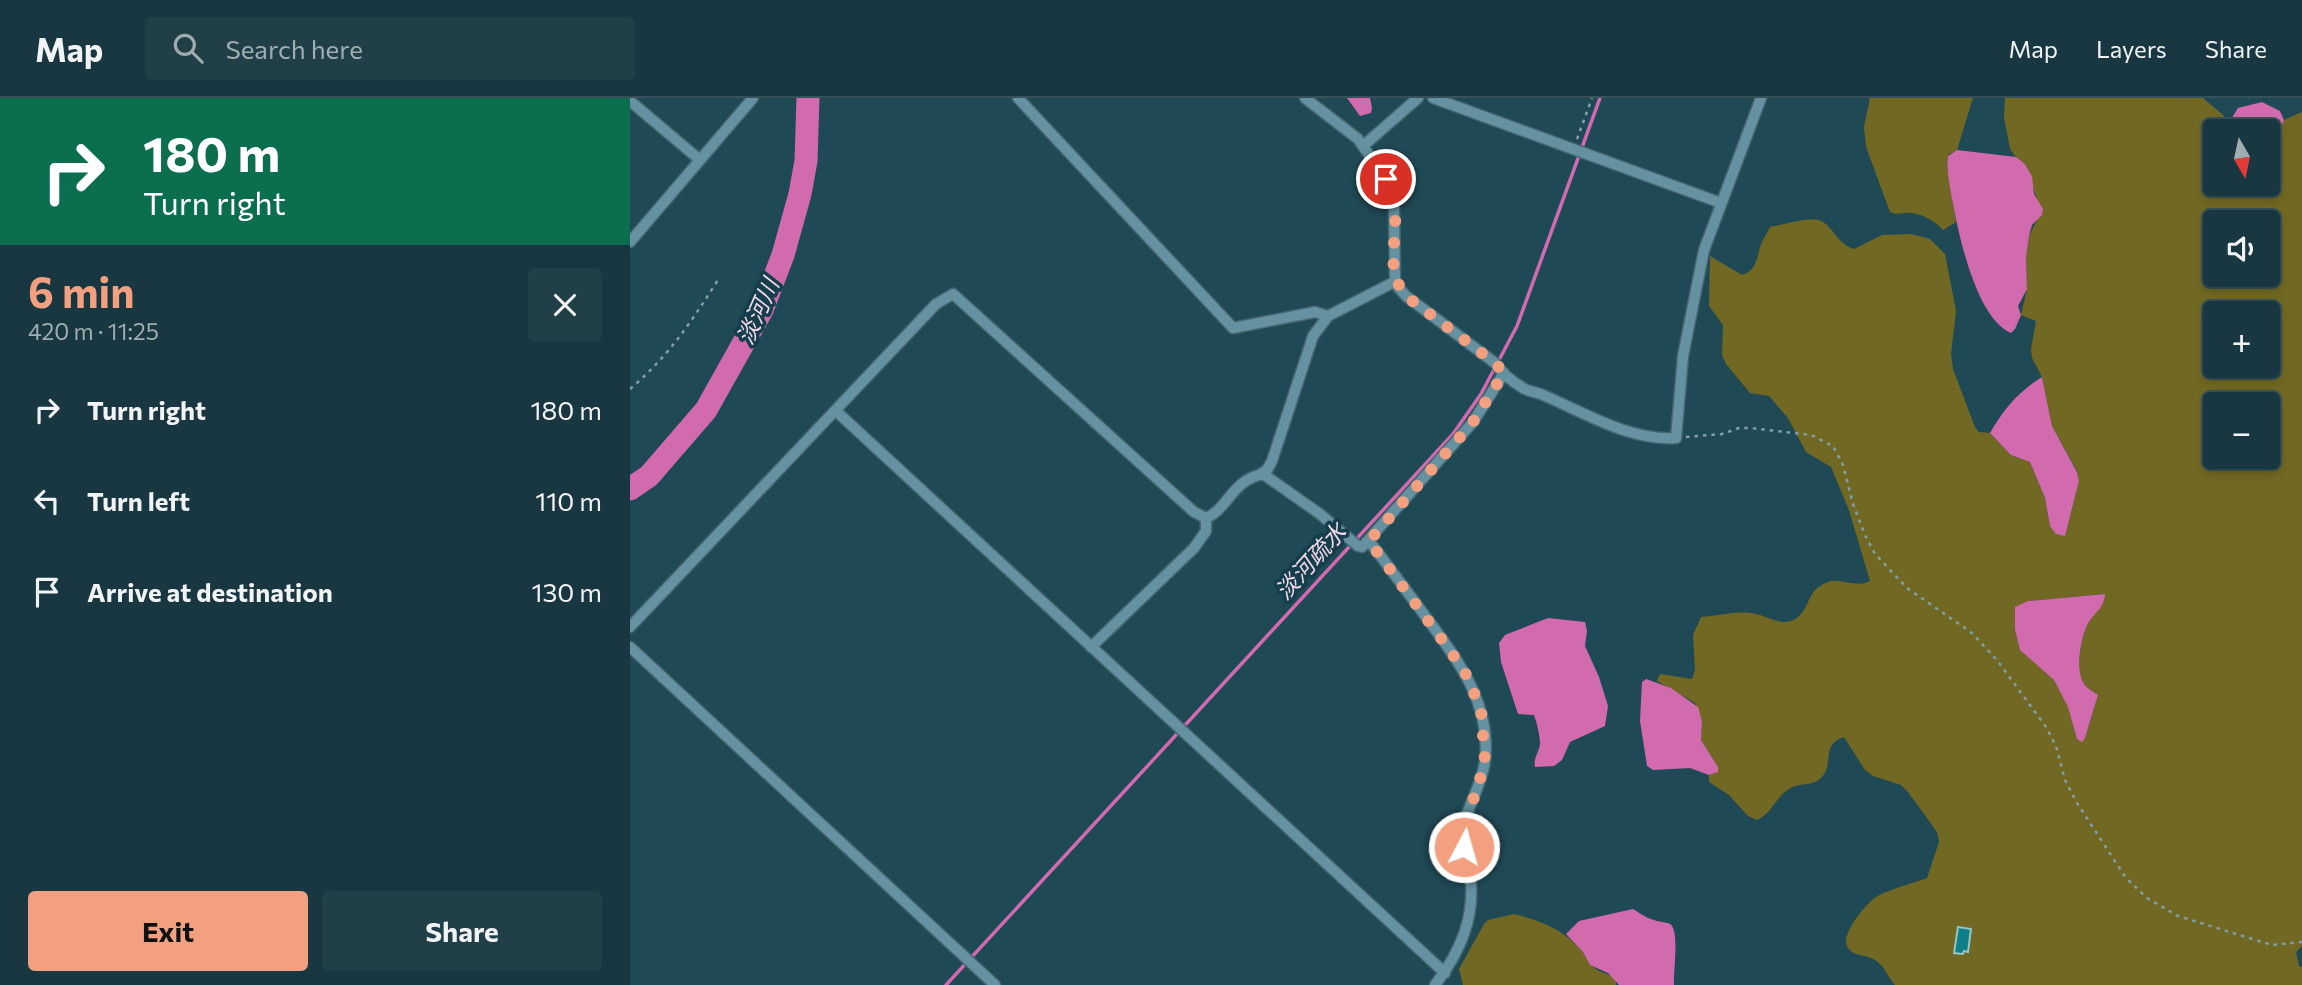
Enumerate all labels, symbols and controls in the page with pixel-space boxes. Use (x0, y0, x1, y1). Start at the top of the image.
search box (145, 17, 635, 80)
text: Map (35, 28, 103, 69)
icon: search (169, 29, 207, 67)
text: Search here (225, 33, 363, 64)
text: Map (2009, 34, 2058, 63)
text: Layers (2096, 34, 2167, 63)
text: Share (2205, 34, 2267, 63)
north arrow (2203, 119, 2280, 196)
map controls (2203, 119, 2280, 469)
text: 180 m (143, 122, 280, 182)
icon: right (28, 126, 119, 217)
pin (1356, 149, 1416, 209)
icon: arrive (1367, 160, 1405, 198)
text: Turn right (143, 182, 286, 222)
button: sound (2203, 210, 2280, 287)
text: 6 min (28, 265, 135, 317)
button: close (528, 268, 602, 342)
water label: 淡河川 (730, 271, 785, 348)
button: + (2203, 301, 2280, 378)
text: 420 m · 11:25 (28, 317, 159, 345)
icon: right (28, 391, 66, 429)
button: − (2203, 392, 2280, 469)
text: Turn right (87, 394, 206, 425)
text: 180 m (530, 394, 602, 425)
icon: left (28, 482, 66, 520)
text: Turn left (87, 485, 190, 516)
text: 110 m (535, 485, 602, 516)
water label: 淡河疏水 (1269, 515, 1353, 605)
icon: arrive (28, 573, 66, 611)
text: Arrive at destination (87, 576, 333, 607)
text: 130 m (531, 576, 602, 607)
position arrow (1427, 810, 1501, 884)
button: Exit (28, 891, 308, 971)
button: Share (322, 891, 602, 971)

